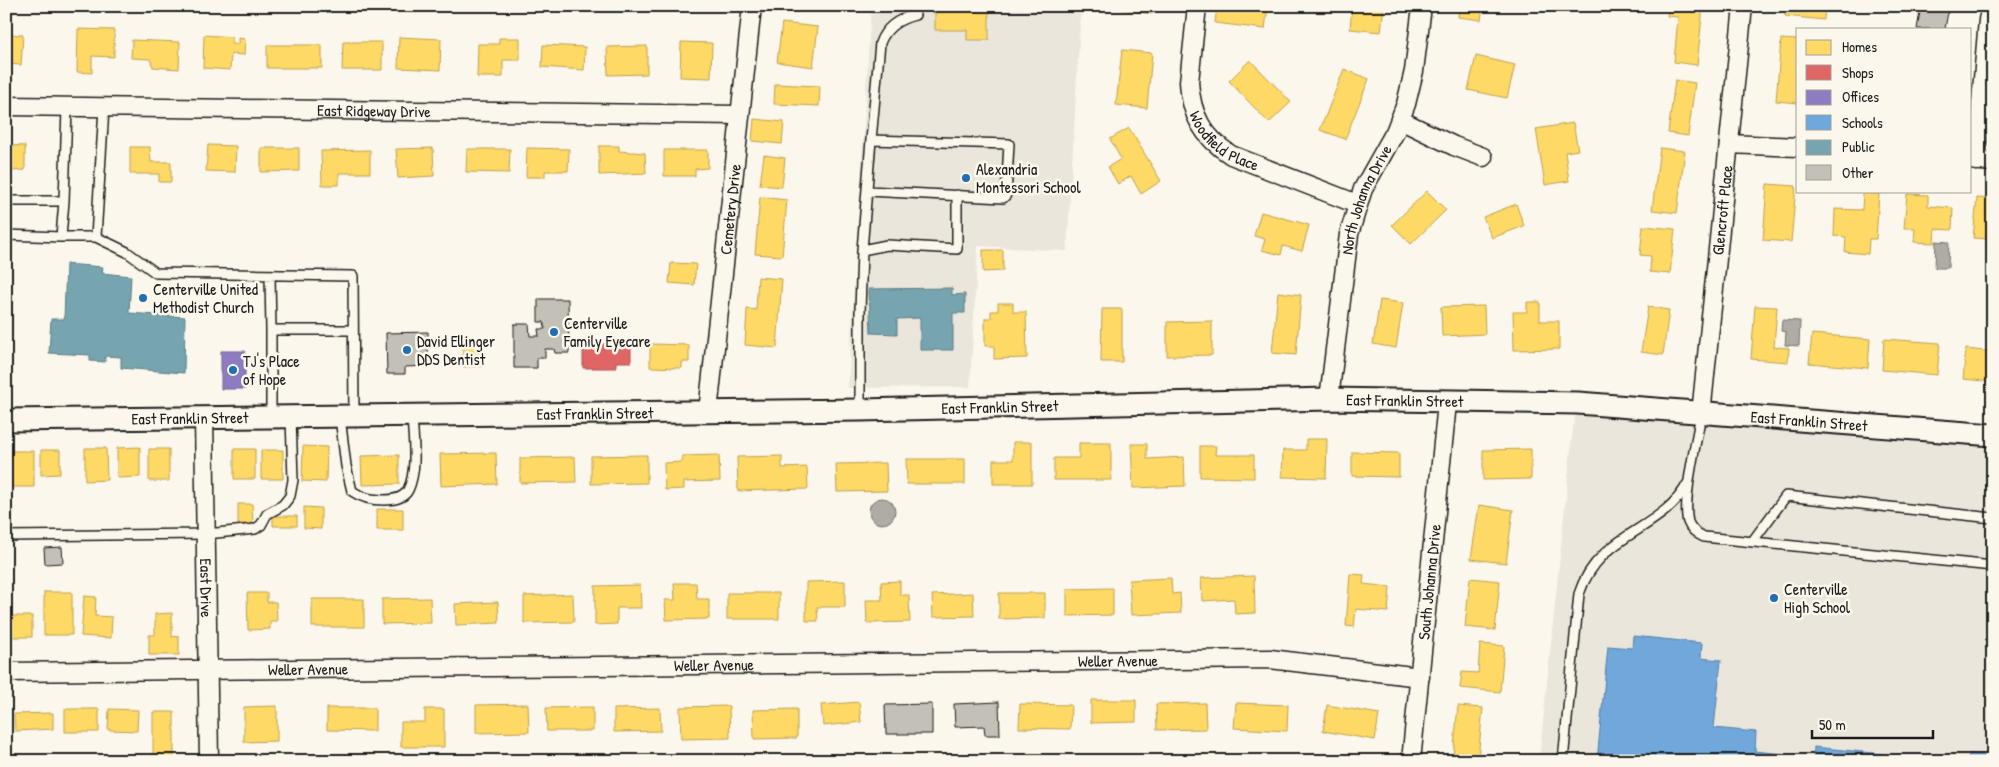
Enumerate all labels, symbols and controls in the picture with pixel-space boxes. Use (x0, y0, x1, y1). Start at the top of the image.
legend (1796, 28, 1972, 192)
text: Homes (1842, 36, 1877, 57)
text: Shops (1842, 62, 1874, 83)
text: Offices (1842, 86, 1879, 107)
street label: East Ridgeway Drive (317, 99, 432, 122)
street label: Woodfield Place (1184, 107, 1263, 176)
text: Schools (1842, 112, 1883, 133)
text: Public (1842, 136, 1875, 157)
street label: North Johanna Drive (1336, 140, 1397, 256)
place label: Alexandria Montessori School (976, 158, 1081, 198)
street label: Cemetery Drive (714, 162, 746, 256)
text: Other (1842, 162, 1874, 183)
street label: Glencroft Place (1706, 163, 1738, 256)
marker: Alexandria Montessori School (960, 172, 972, 184)
place label: Centerville United Methodist Church (153, 278, 258, 318)
marker: Centerville United Methodist Church (137, 292, 149, 304)
place label: Centerville Family Eyecare (563, 312, 651, 352)
marker: Centerville Family Eyecare (548, 326, 560, 338)
place label: David Ellinger DDS Dentist (417, 330, 495, 370)
marker: David Ellinger DDS Dentist (401, 344, 413, 356)
place label: TJ's Place of Hope (243, 350, 300, 390)
marker: TJ's Place of Hope (227, 364, 239, 376)
street label: East Franklin Street (1346, 388, 1464, 412)
street label: East Franklin Street (941, 394, 1059, 419)
street label: East Franklin Street (536, 401, 654, 425)
street label: East Franklin Street (1750, 405, 1869, 436)
street label: East Franklin Street (131, 406, 249, 430)
street label: South Johanna Drive (1412, 522, 1446, 641)
street label: East Drive (195, 558, 218, 618)
place label: Centerville High School (1784, 578, 1851, 618)
marker: Centerville High School (1768, 592, 1780, 604)
street label: Weller Avenue (1078, 649, 1159, 672)
street label: Weller Avenue (674, 653, 755, 676)
street label: Weller Avenue (268, 657, 349, 680)
scale bar (1812, 707, 1933, 739)
text: 50 m (1819, 714, 1846, 735)

